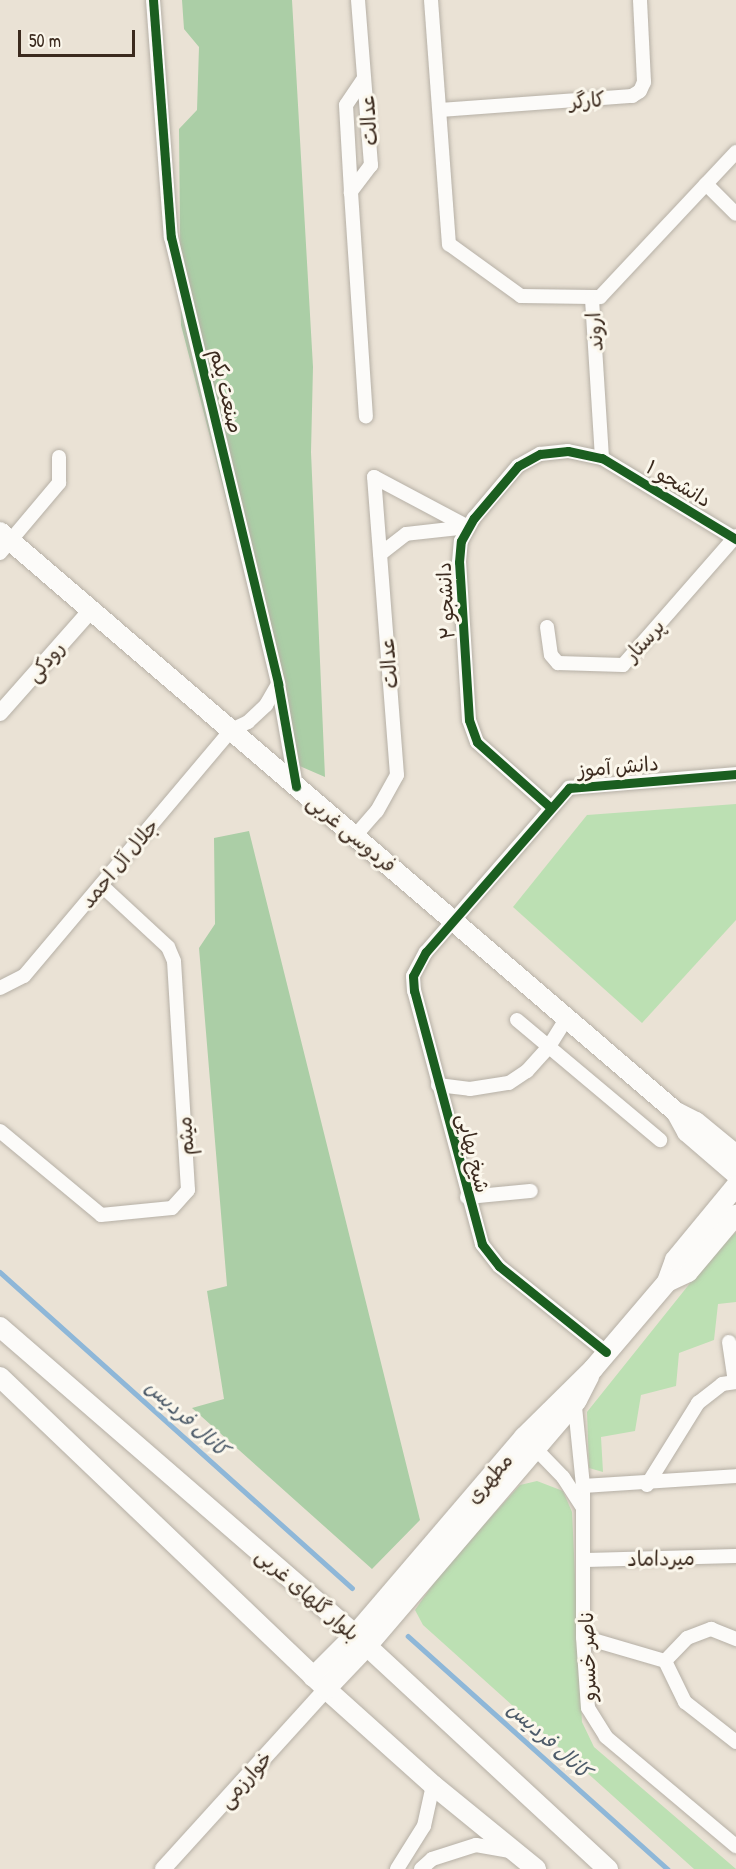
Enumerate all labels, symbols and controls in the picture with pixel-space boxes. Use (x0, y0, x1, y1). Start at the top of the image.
scale bar (21, 18, 138, 56)
text: 50 m (29, 28, 61, 53)
street label: کارگر (568, 86, 606, 114)
street label: عدالت (354, 93, 382, 147)
street label: اروند (581, 312, 607, 352)
street label: صنعت یکم (206, 347, 248, 435)
street label: دانشجو ۱ (642, 454, 716, 512)
street label: دانشجو ۲ (431, 562, 459, 640)
street label: پرستار (619, 614, 669, 666)
street label: رودکی (21, 636, 69, 686)
street label: عدالت (374, 636, 402, 690)
street label: دانش آموز (576, 751, 660, 781)
street label: فردوسی غربی (303, 789, 401, 877)
street label: جلال آل احمد (75, 814, 163, 912)
street label: شیخ بهایی (453, 1111, 495, 1195)
street label: میثم (172, 1116, 198, 1156)
water label: کانال فردیس (140, 1374, 234, 1462)
street label: مطهری (461, 1448, 517, 1508)
street label: بلوار گلهای غربی (251, 1543, 365, 1645)
street label: میرداماد (627, 1545, 695, 1571)
street label: ناصر خسرو (573, 1611, 601, 1701)
water label: کانال فردیس (502, 1696, 596, 1784)
street label: خوارزمی (213, 1746, 277, 1812)

